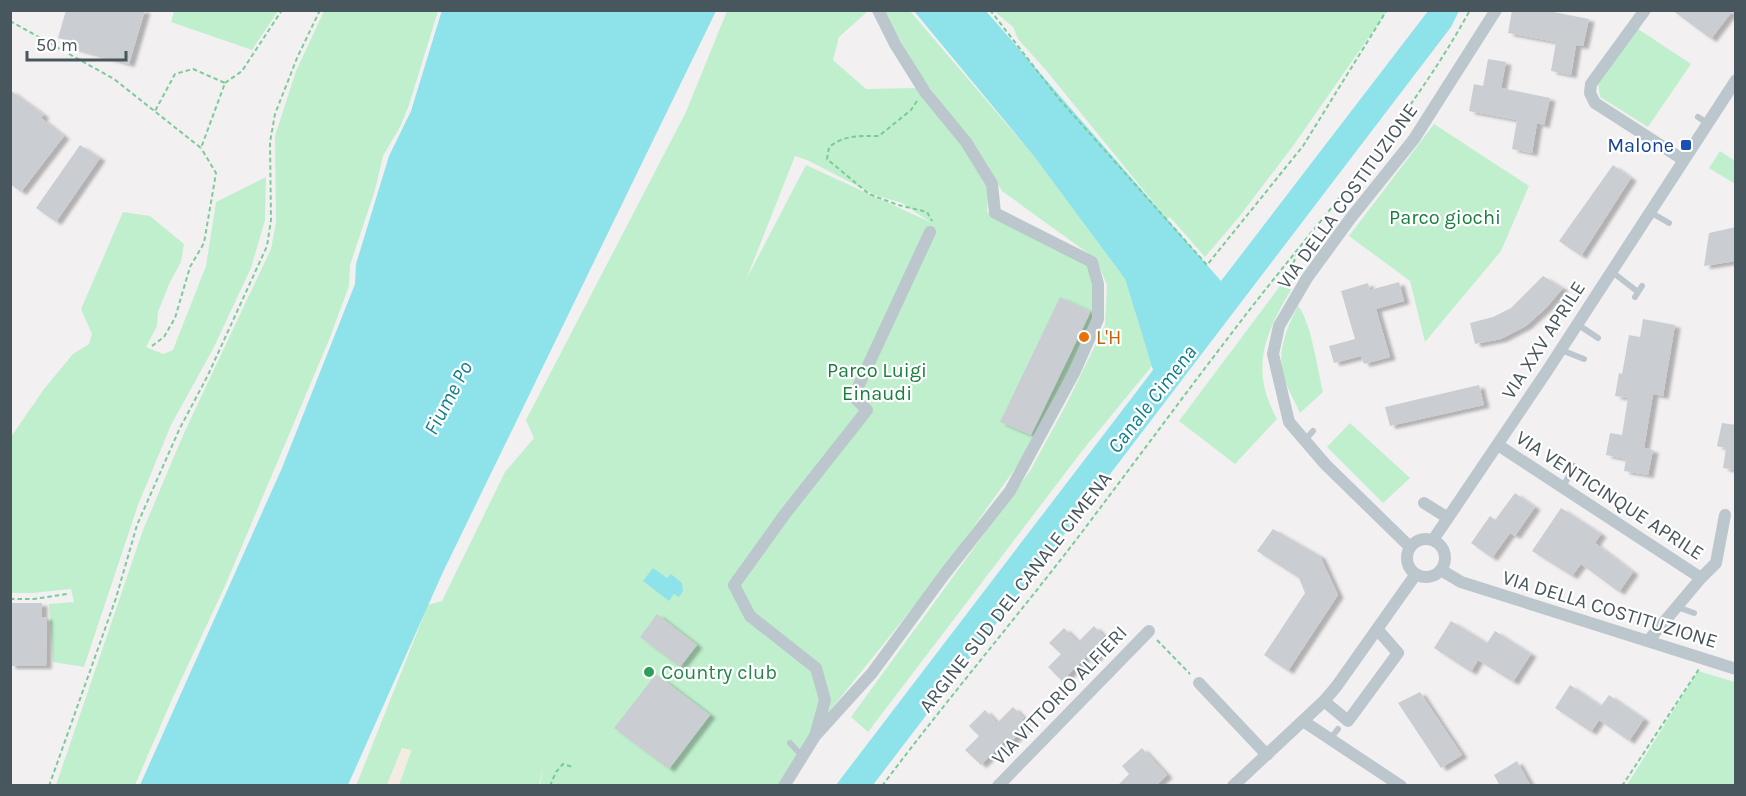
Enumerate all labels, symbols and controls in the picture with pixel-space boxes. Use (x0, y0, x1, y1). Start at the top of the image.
scale bar (27, 24, 126, 62)
text: 50 m (36, 34, 78, 56)
street label: VIA DELLA COSTITUZIONE (1272, 99, 1422, 294)
place label: Malone (1607, 134, 1674, 157)
marker: Malone (1679, 138, 1693, 152)
park label: Parco giochi (1389, 206, 1501, 229)
street label: VIA XXV APRILE (1497, 277, 1590, 403)
place label: L'H (1096, 326, 1121, 349)
marker: L'H (1077, 330, 1091, 344)
water label: Canale Cimena (1102, 340, 1202, 458)
water label: Fiume Po (419, 357, 478, 439)
park label: Parco Luigi Einaudi (827, 359, 927, 405)
street label: VIA VENTICINQUE APRILE (1511, 426, 1708, 565)
street label: ARGINE SUD DEL CANALE CIMENA (914, 467, 1116, 717)
street label: VIA DELLA COSTITUZIONE (1500, 566, 1720, 653)
street label: VIA VITTORIO ALFIERI (987, 621, 1132, 770)
place label: Country club (661, 661, 777, 684)
marker: Country club (642, 665, 656, 679)

